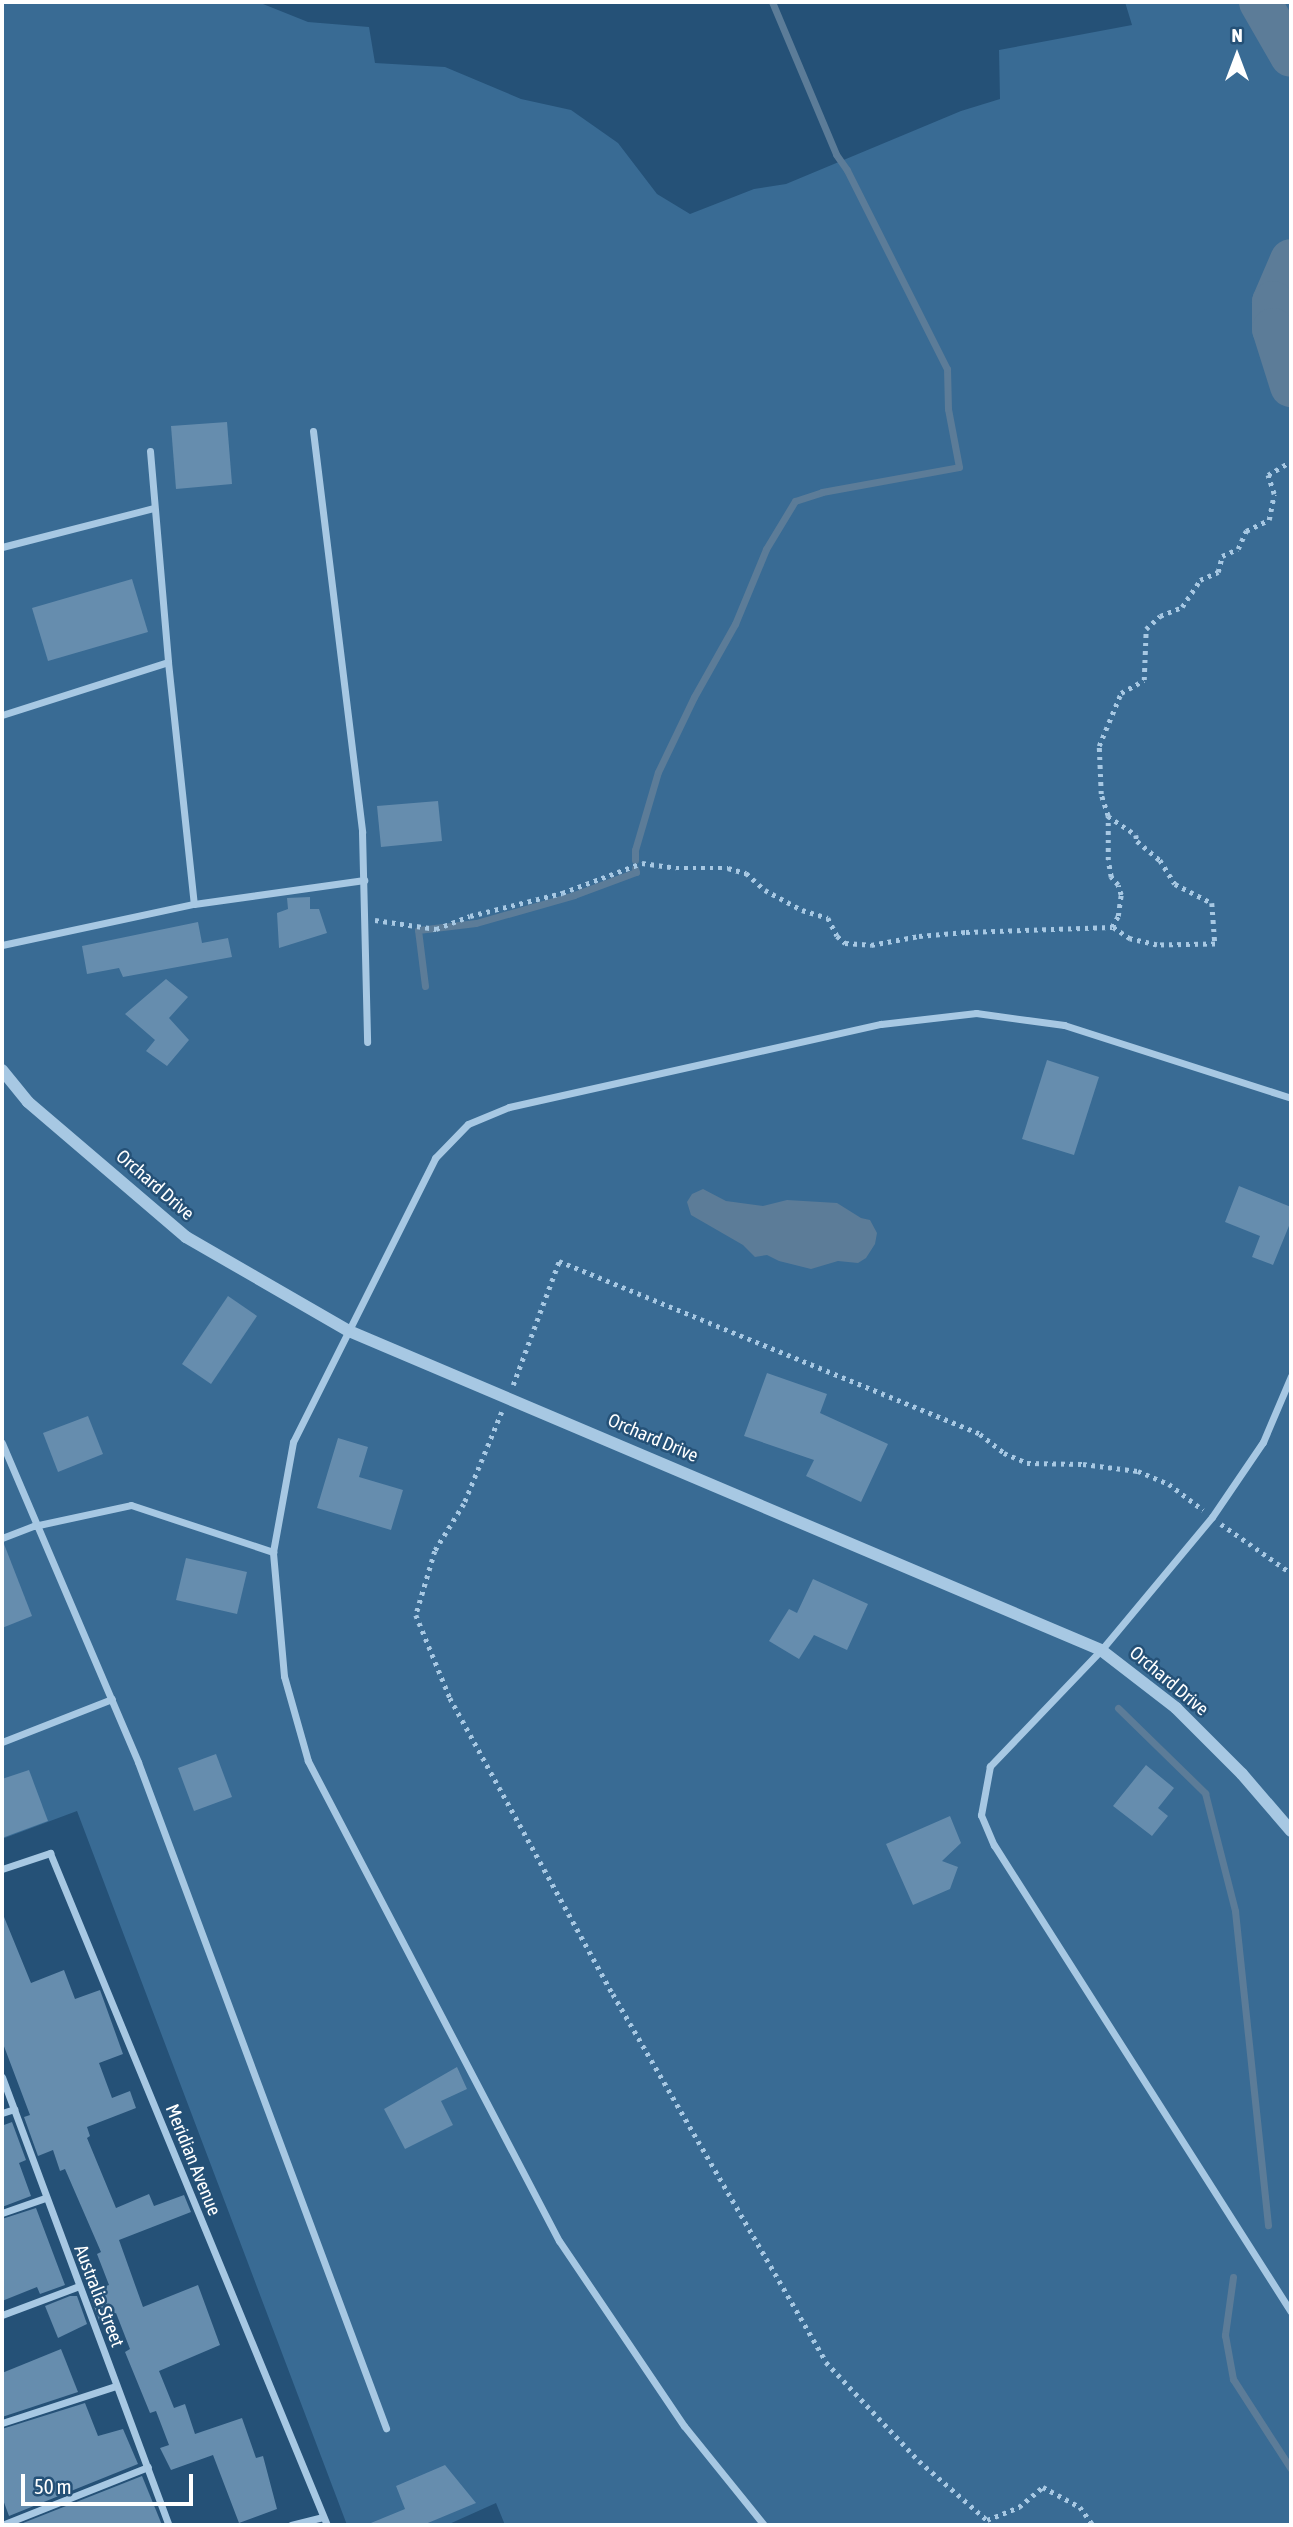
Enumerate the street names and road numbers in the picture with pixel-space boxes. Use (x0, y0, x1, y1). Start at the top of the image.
street label: Orchard Drive (111, 1145, 199, 1225)
street label: Orchard Drive (604, 1409, 702, 1467)
street label: Orchard Drive (1125, 1641, 1213, 1721)
street label: Meridian Avenue (160, 2101, 226, 2219)
street label: Australia Street (69, 2242, 129, 2350)

